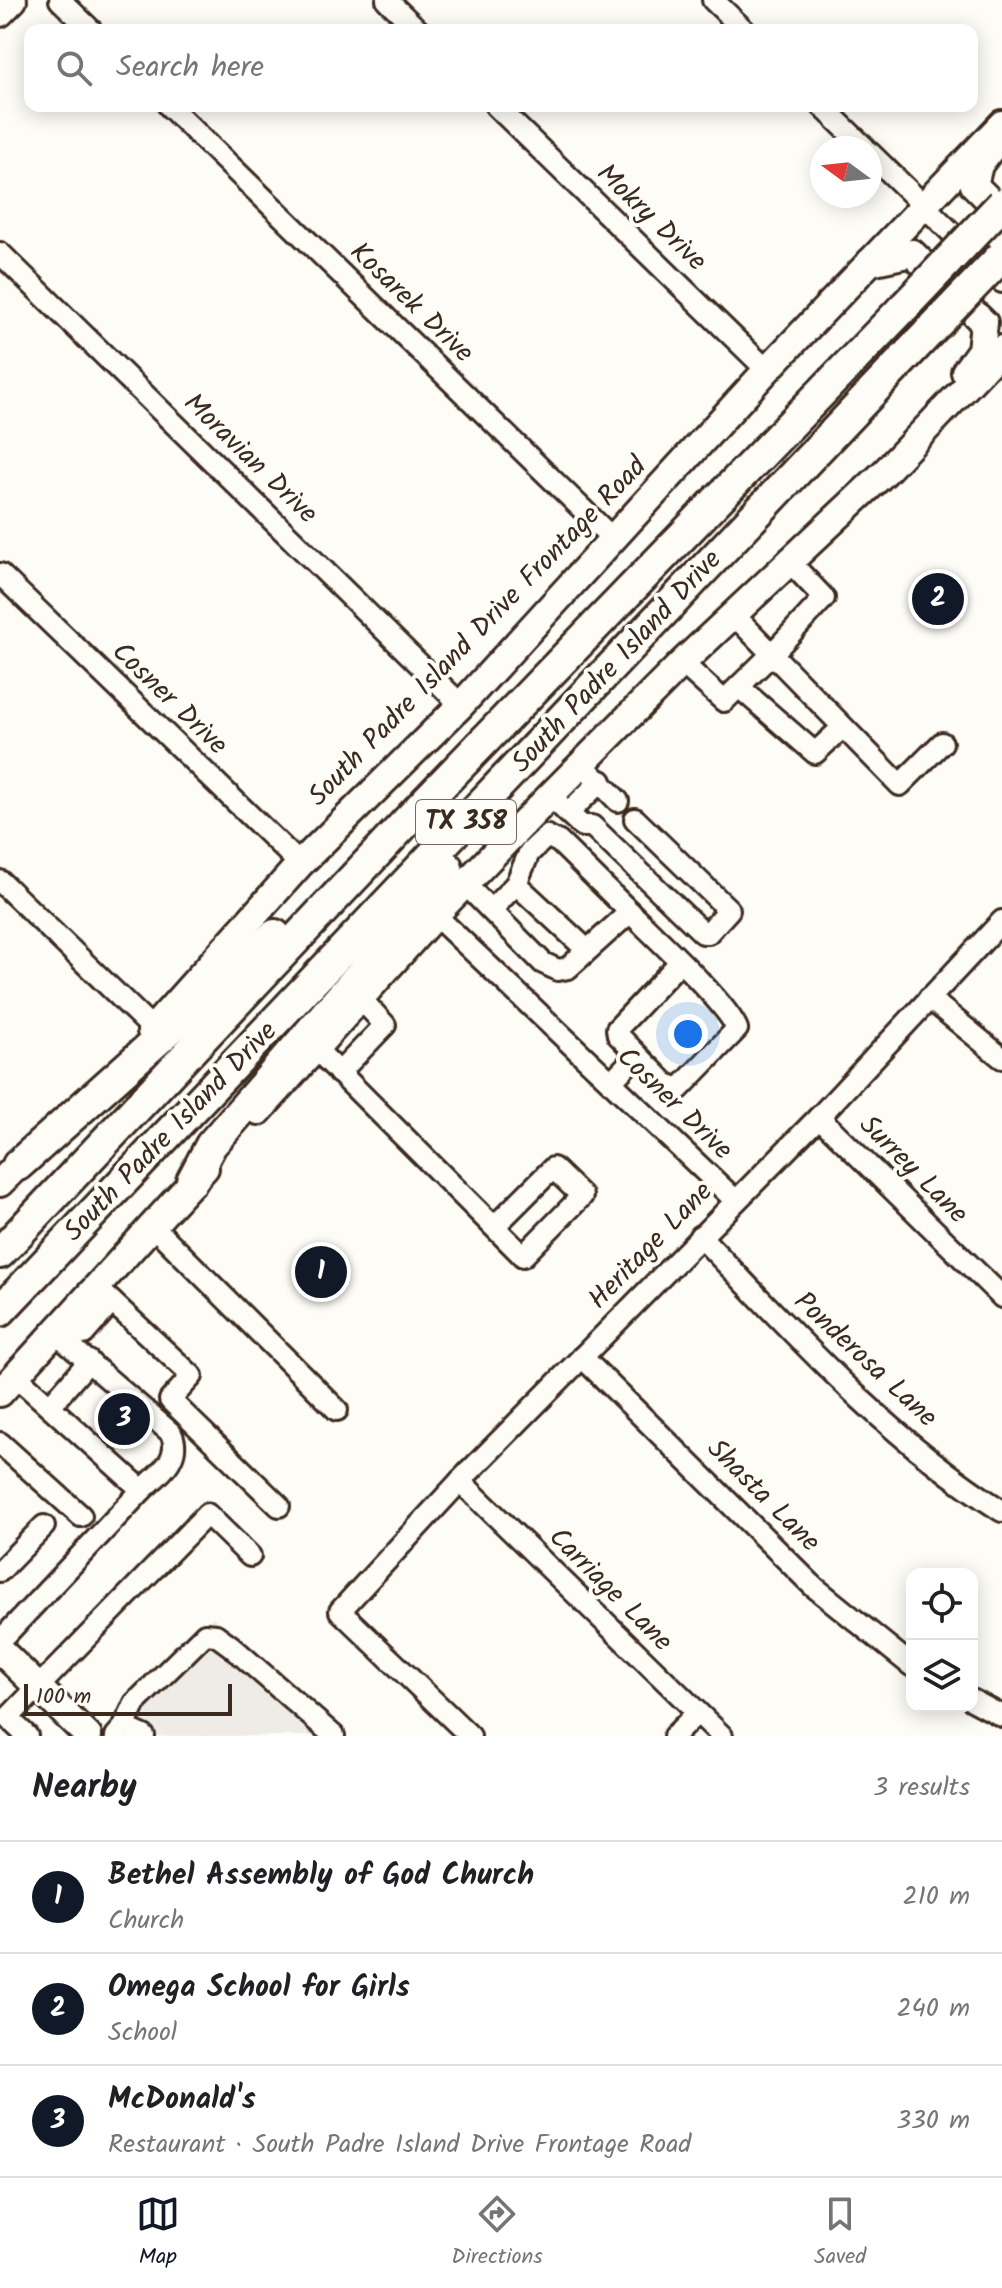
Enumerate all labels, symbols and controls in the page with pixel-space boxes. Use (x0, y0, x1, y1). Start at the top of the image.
search box (24, 24, 978, 112)
text: Search here (116, 44, 264, 92)
icon: search (52, 46, 96, 90)
north arrow (810, 136, 882, 208)
street label: Mokry Drive (585, 153, 717, 283)
street label: Kosarek Drive (338, 232, 484, 375)
street label: Moravian Drive (172, 383, 328, 536)
street label: South Padre Island Drive Frontage Road (302, 450, 654, 814)
street label: South Padre Island Drive (505, 544, 729, 780)
pin: 2 (912, 569, 964, 629)
street label: Cosner Drive (100, 631, 238, 767)
road number: TX 358 (416, 800, 516, 844)
street label: South Padre Island Drive (53, 1011, 289, 1253)
your location (668, 1014, 708, 1054)
street label: Cosner Drive (605, 1036, 743, 1172)
street label: Surrey Lane (848, 1105, 979, 1236)
street label: Heritage Lane (578, 1171, 725, 1321)
pin: 1 (295, 1242, 347, 1302)
street label: Ponderosa Lane (783, 1281, 948, 1439)
pin: 3 (98, 1389, 150, 1449)
street label: Shasta Lane (695, 1428, 831, 1564)
street label: Carriage Lane (537, 1517, 683, 1663)
map controls (906, 1568, 978, 1712)
button: locate (906, 1568, 978, 1640)
button: layers (906, 1640, 978, 1712)
scale bar (24, 1680, 232, 1716)
text: 100 m (36, 1680, 91, 1715)
text: Nearby (32, 1761, 137, 1815)
text: 3 results (873, 1767, 970, 1809)
text: Bethel Assembly of God Church (108, 1852, 534, 1900)
text: 1 (54, 1876, 62, 1918)
text: 210 m (903, 1876, 970, 1918)
text: Church (108, 1900, 184, 1942)
text: Omega School for Girls (108, 1964, 410, 2012)
text: 2 (50, 1988, 66, 2030)
text: 240 m (896, 1988, 970, 2030)
text: School (108, 2012, 177, 2054)
text: McDonald's (108, 2076, 256, 2124)
text: 3 (51, 2100, 65, 2142)
text: 330 m (896, 2100, 970, 2142)
text: Restaurant · South Padre Island Drive Frontage Road (108, 2124, 691, 2166)
tab: Map (136, 2192, 180, 2275)
tab: Directions (451, 2192, 543, 2275)
tab: Saved (814, 2192, 866, 2275)

